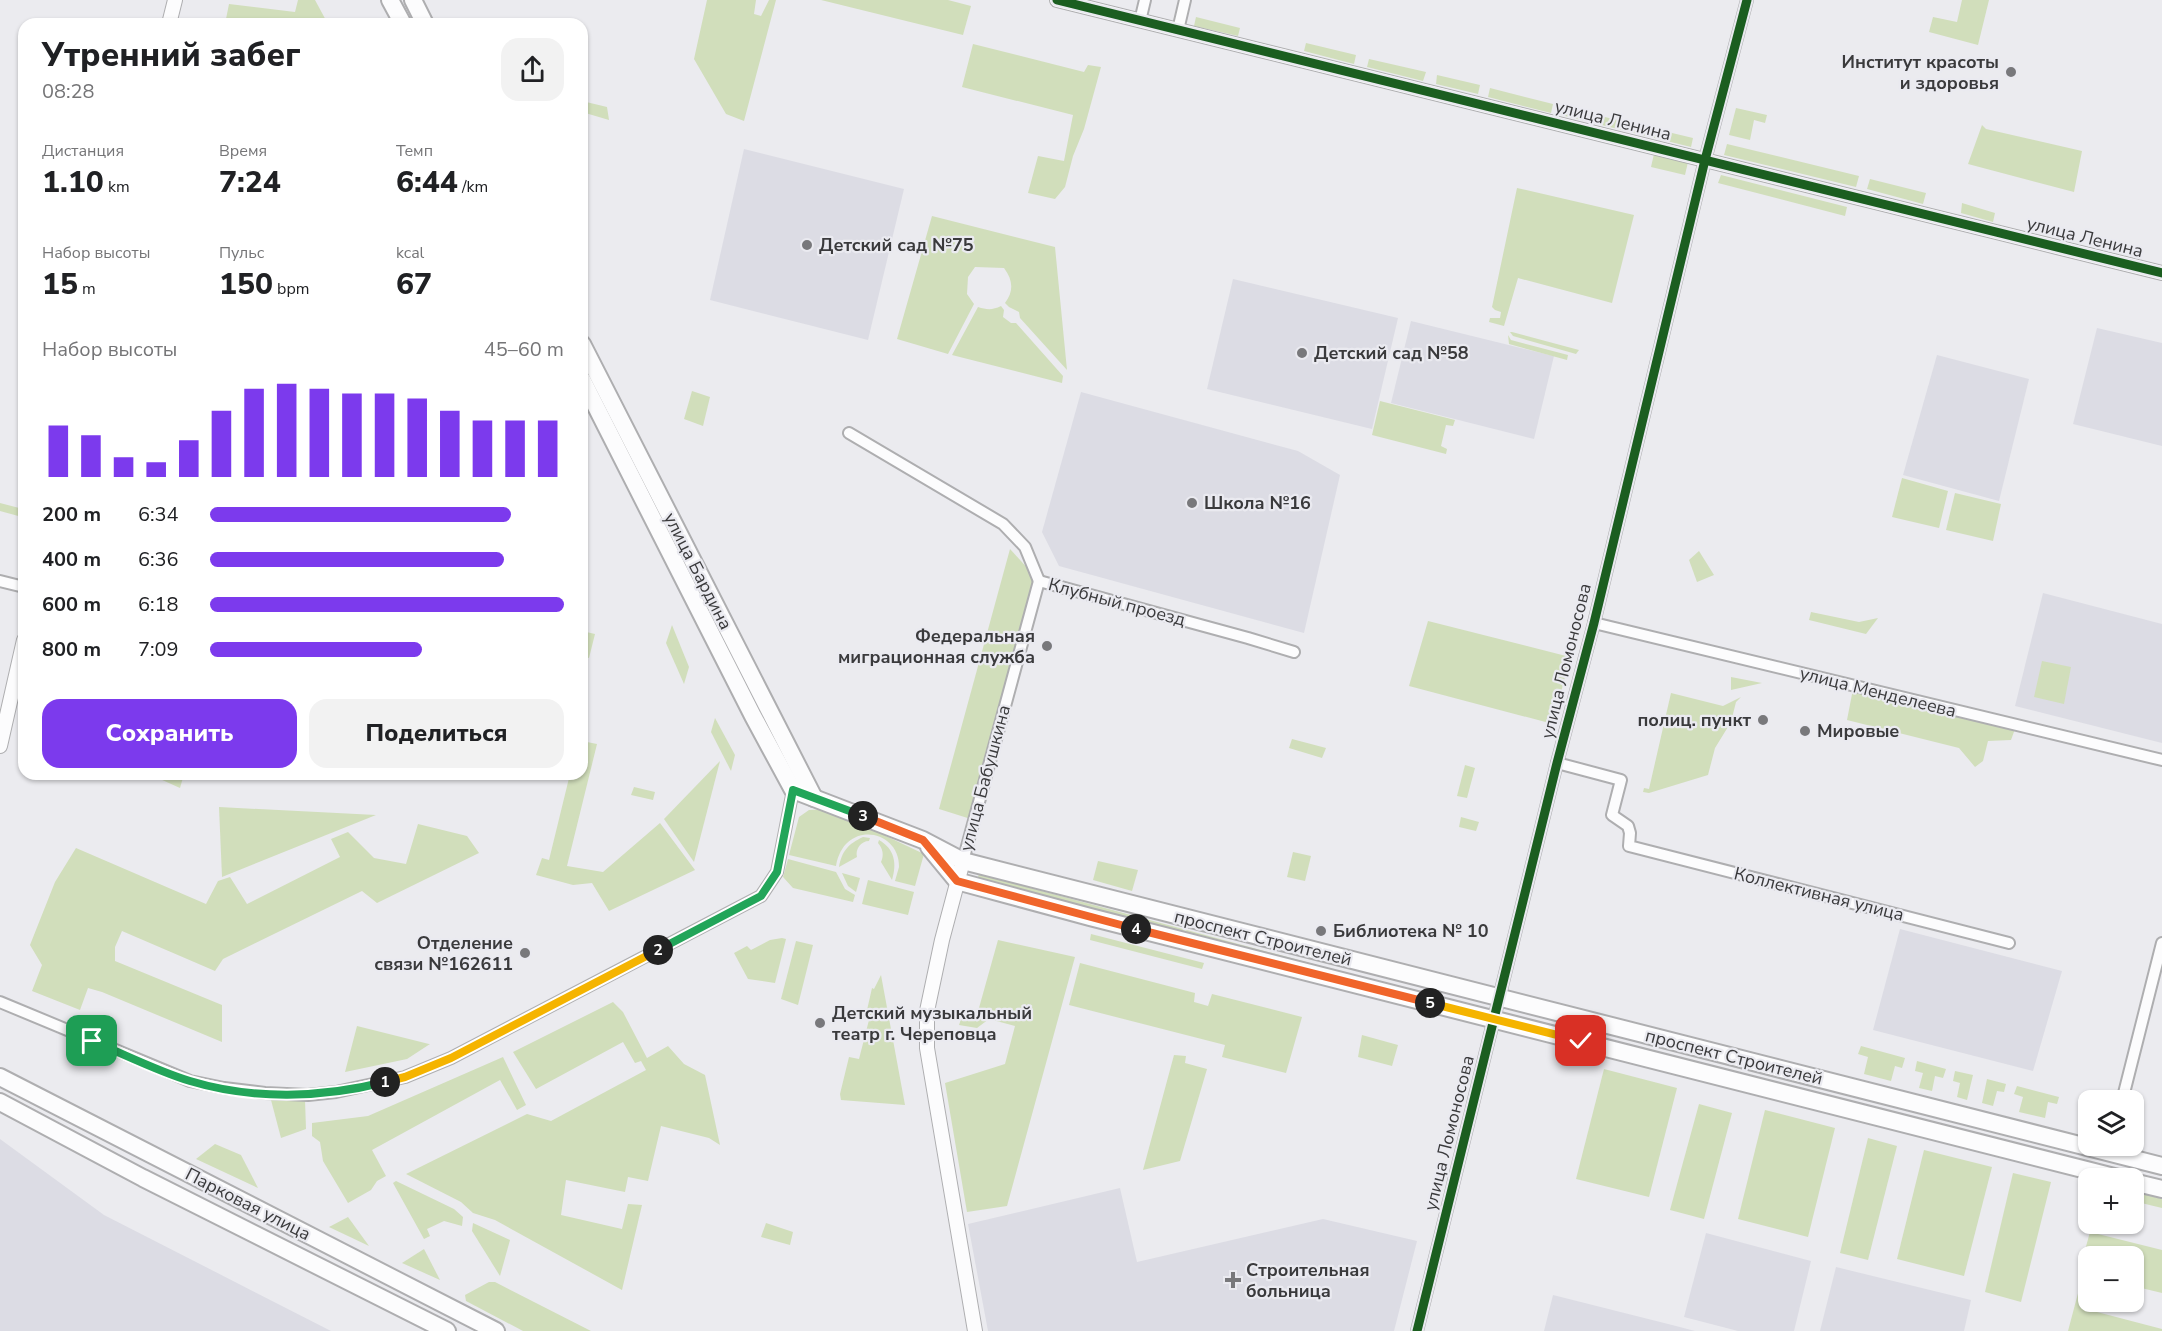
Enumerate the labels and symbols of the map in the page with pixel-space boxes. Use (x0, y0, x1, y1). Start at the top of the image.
place label: Институт красоты и здоровья (1842, 50, 1999, 95)
marker: Институт красоты и здоровья (2004, 65, 2018, 79)
street label: улица Ленина (1552, 94, 1674, 146)
street label: улица Ленина (2024, 211, 2146, 263)
place label: Детский сад №75 (819, 233, 974, 257)
marker: Детский сад №75 (800, 238, 814, 252)
place label: Детский сад №58 (1314, 341, 1469, 365)
marker: Детский сад №58 (1295, 346, 1309, 360)
place label: Школа №16 (1204, 491, 1311, 515)
marker: Школа №16 (1185, 496, 1199, 510)
street label: улица Бардина (658, 508, 738, 634)
street label: Клубный проезд (1046, 572, 1189, 632)
street label: улица Ломоносова (1535, 581, 1597, 741)
place label: Федеральная миграционная служба (838, 624, 1035, 669)
marker: Федеральная миграционная служба (1040, 639, 1054, 653)
street label: улица Менделеева (1797, 661, 1959, 723)
street label: улица Бабушкина (954, 702, 1016, 854)
place label: полиц. пункт (1637, 708, 1751, 732)
marker: полиц. пункт (1756, 713, 1770, 727)
place label: Мировые (1817, 719, 1899, 743)
marker: Мировые (1798, 724, 1812, 738)
pin: 3 (848, 801, 878, 831)
street label: Коллективная улица (1731, 861, 1907, 927)
street label: проспект Строителей (1172, 904, 1354, 972)
pin: 4 (1121, 914, 1151, 944)
place label: Библиотека № 10 (1333, 919, 1489, 943)
marker: Библиотека № 10 (1314, 924, 1328, 938)
place label: Отделение связи №162611 (374, 931, 513, 976)
pin: 2 (643, 935, 673, 965)
marker: Отделение связи №162611 (518, 946, 532, 960)
pin: 5 (1415, 988, 1445, 1018)
place label: Детский музыкальный театр г. Череповца (832, 1001, 1032, 1046)
pin (66, 1015, 117, 1066)
pin (1555, 1015, 1606, 1066)
marker: Детский музыкальный театр г. Череповца (813, 1016, 827, 1030)
street label: проспект Строителей (1643, 1023, 1825, 1091)
street label: улица Ломоносова (1418, 1053, 1480, 1213)
pin: 1 (370, 1067, 400, 1097)
street label: Парковая улица (181, 1162, 315, 1246)
place label: Строительная больница (1246, 1258, 1370, 1303)
marker: Строительная больница (1224, 1271, 1242, 1289)

